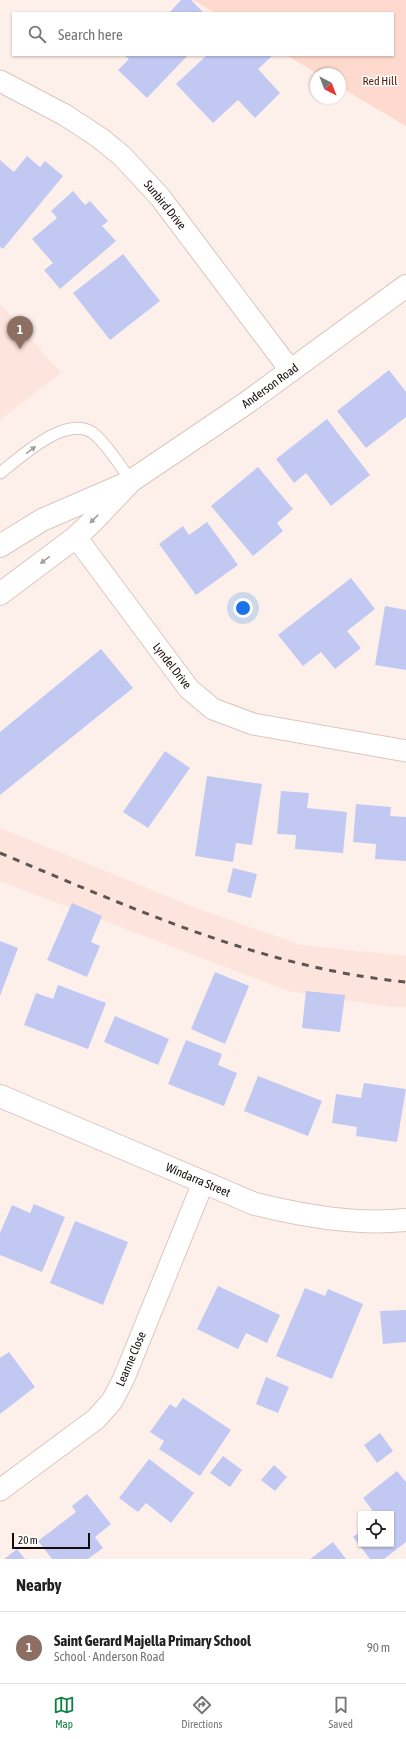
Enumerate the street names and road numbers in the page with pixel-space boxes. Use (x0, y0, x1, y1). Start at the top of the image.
street label: Sunbird Drive (141, 178, 189, 232)
street label: Anderson Road (239, 361, 301, 411)
street label: Lyndel Drive (150, 640, 194, 692)
street label: Windarra Street (164, 1160, 233, 1200)
street label: Leanne Close (113, 1329, 149, 1389)

